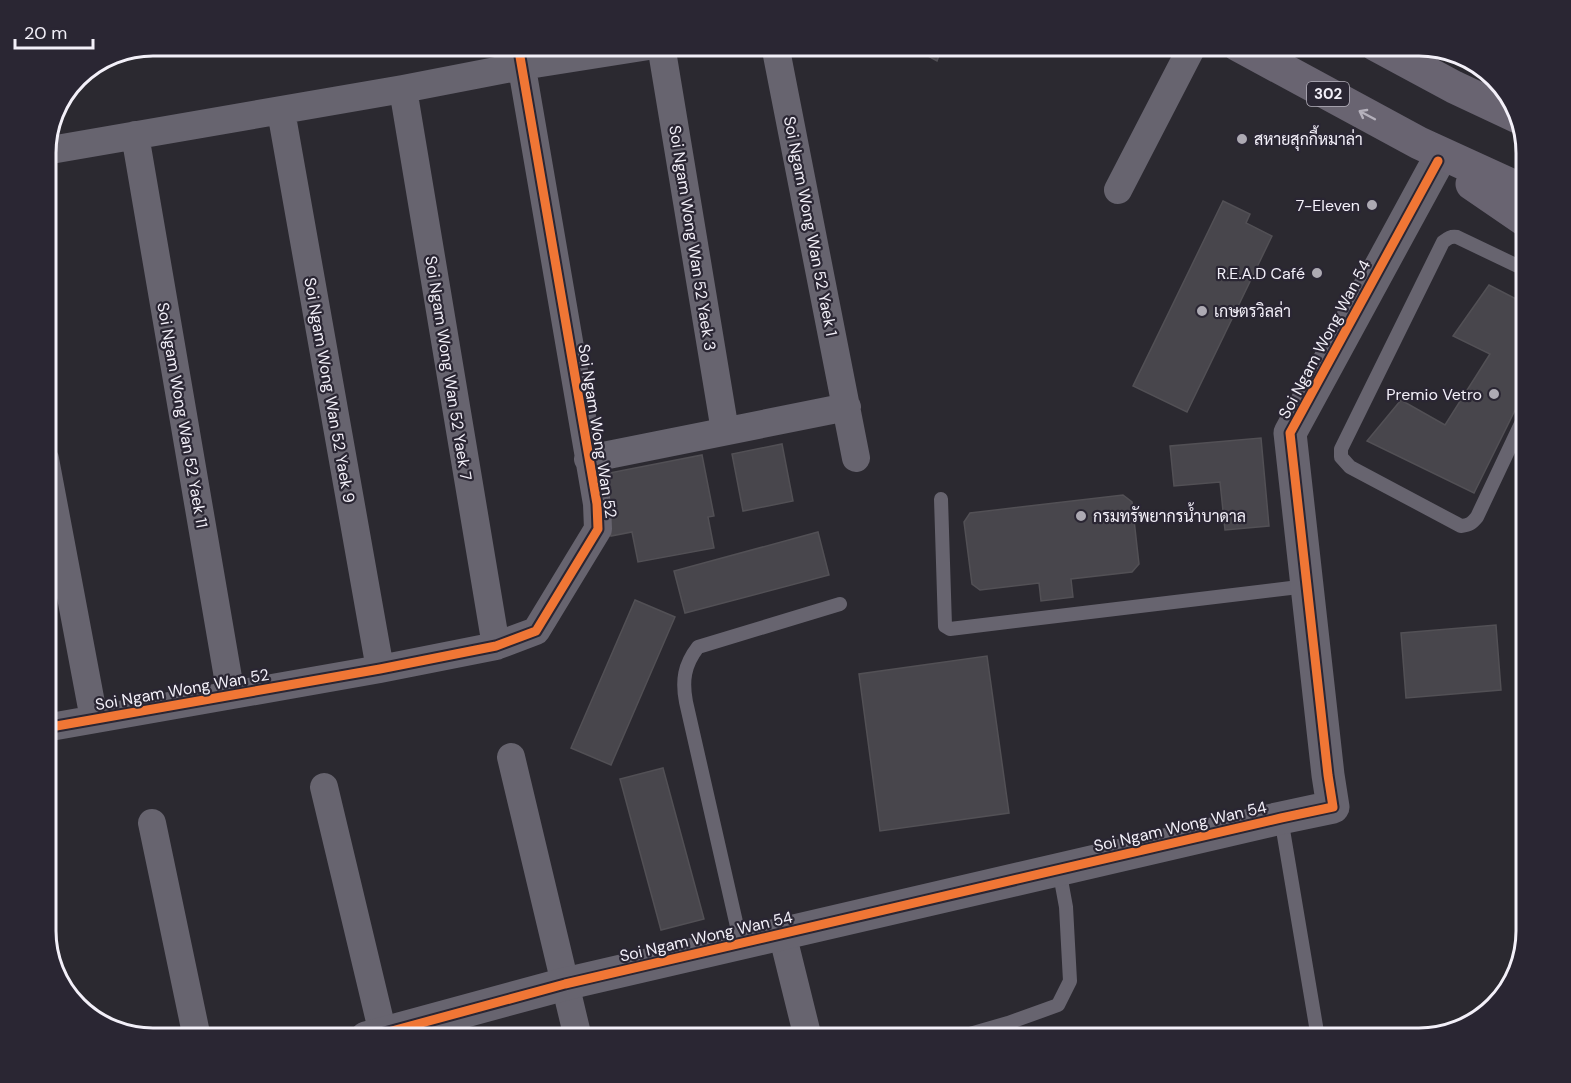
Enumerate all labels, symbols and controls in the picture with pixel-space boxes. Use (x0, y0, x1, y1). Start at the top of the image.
scale bar (15, 12, 93, 50)
text: 20 m (24, 21, 67, 45)
road number: 302 (1307, 82, 1349, 106)
one-way arrow (1359, 109, 1377, 120)
street label: Soi Ngam Wong Wan 52 Yaek 1 (779, 114, 842, 338)
street label: Soi Ngam Wong Wan 52 Yaek 3 (664, 124, 721, 352)
place label: สหายสุกกี้หมาล่า (1254, 125, 1363, 151)
marker: สหายสุกกี้หมาล่า (1235, 132, 1249, 146)
place label: 7-Eleven (1296, 195, 1360, 216)
marker: 7-Eleven (1365, 198, 1379, 212)
street label: Soi Ngam Wong Wan 52 Yaek 7 (420, 254, 477, 482)
street label: Soi Ngam Wong Wan 54 (1274, 256, 1375, 422)
place label: R.E.A.D Café (1217, 263, 1305, 284)
marker: R.E.A.D Café (1310, 266, 1324, 280)
street label: Soi Ngam Wong Wan 52 Yaek 9 (299, 276, 360, 505)
street label: Soi Ngam Wong Wan 52 Yaek 11 (152, 301, 213, 529)
place label: เกษตรวิลล่า (1214, 301, 1291, 322)
marker: เกษตรวิลล่า (1195, 304, 1209, 318)
street label: Soi Ngam Wong Wan 52 (573, 342, 622, 520)
place label: Premio Vetro (1386, 384, 1482, 405)
marker: Premio Vetro (1487, 387, 1501, 401)
place label: กรมทรัพยากรน้ำบาดาล (1093, 502, 1246, 527)
marker: กรมทรัพยากรน้ำบาดาล (1074, 509, 1088, 523)
street label: Soi Ngam Wong Wan 52 (94, 664, 271, 715)
street label: Soi Ngam Wong Wan 54 (1092, 796, 1269, 857)
street label: Soi Ngam Wong Wan 54 (618, 906, 795, 967)

